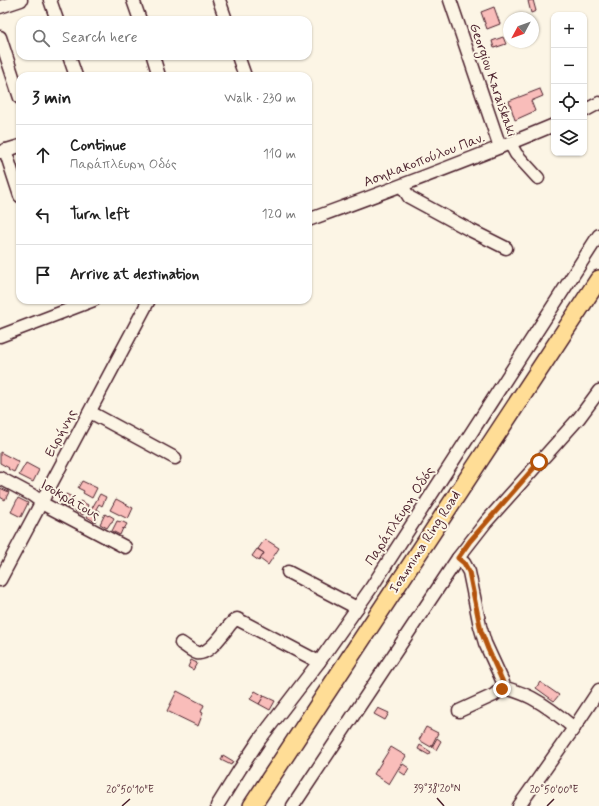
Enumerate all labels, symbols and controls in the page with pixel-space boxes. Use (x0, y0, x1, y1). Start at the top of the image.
north arrow (503, 12, 539, 48)
map controls (551, 12, 587, 156)
button: + (551, 12, 587, 48)
search box (16, 16, 312, 60)
street label: Georgiou Karaiskaki (464, 21, 521, 140)
icon: search (30, 27, 52, 49)
text: Search here (62, 28, 138, 48)
button: − (551, 48, 587, 84)
button: locate (551, 84, 587, 120)
text: 3 min (32, 87, 71, 109)
text: Walk · 230 m (224, 90, 296, 107)
button: layers (551, 120, 587, 156)
street label: Ασημακοπούλου Παν. (361, 129, 487, 191)
text: Continue (70, 136, 126, 156)
icon: ahead (32, 144, 54, 166)
text: 110 m (263, 146, 296, 163)
text: Παράπλευρη Οδός (70, 156, 177, 173)
icon: left (32, 204, 54, 226)
text: Turn left (70, 205, 130, 225)
text: 120 m (262, 206, 296, 223)
icon: arrive (32, 264, 54, 286)
text: Arrive at destination (70, 265, 199, 285)
street label: Ειρήνης (41, 406, 81, 460)
route start (530, 453, 548, 471)
street label: Παράπλευρη Οδός (361, 463, 439, 569)
street label: Ισοκράτους (37, 476, 103, 524)
street label: Ioannina Ring Road (385, 487, 466, 597)
route end (493, 680, 511, 698)
text: 39°38'20"N (414, 782, 461, 796)
text: 20°50'10"E (106, 783, 154, 797)
text: 20°50'00"E (530, 783, 578, 797)

